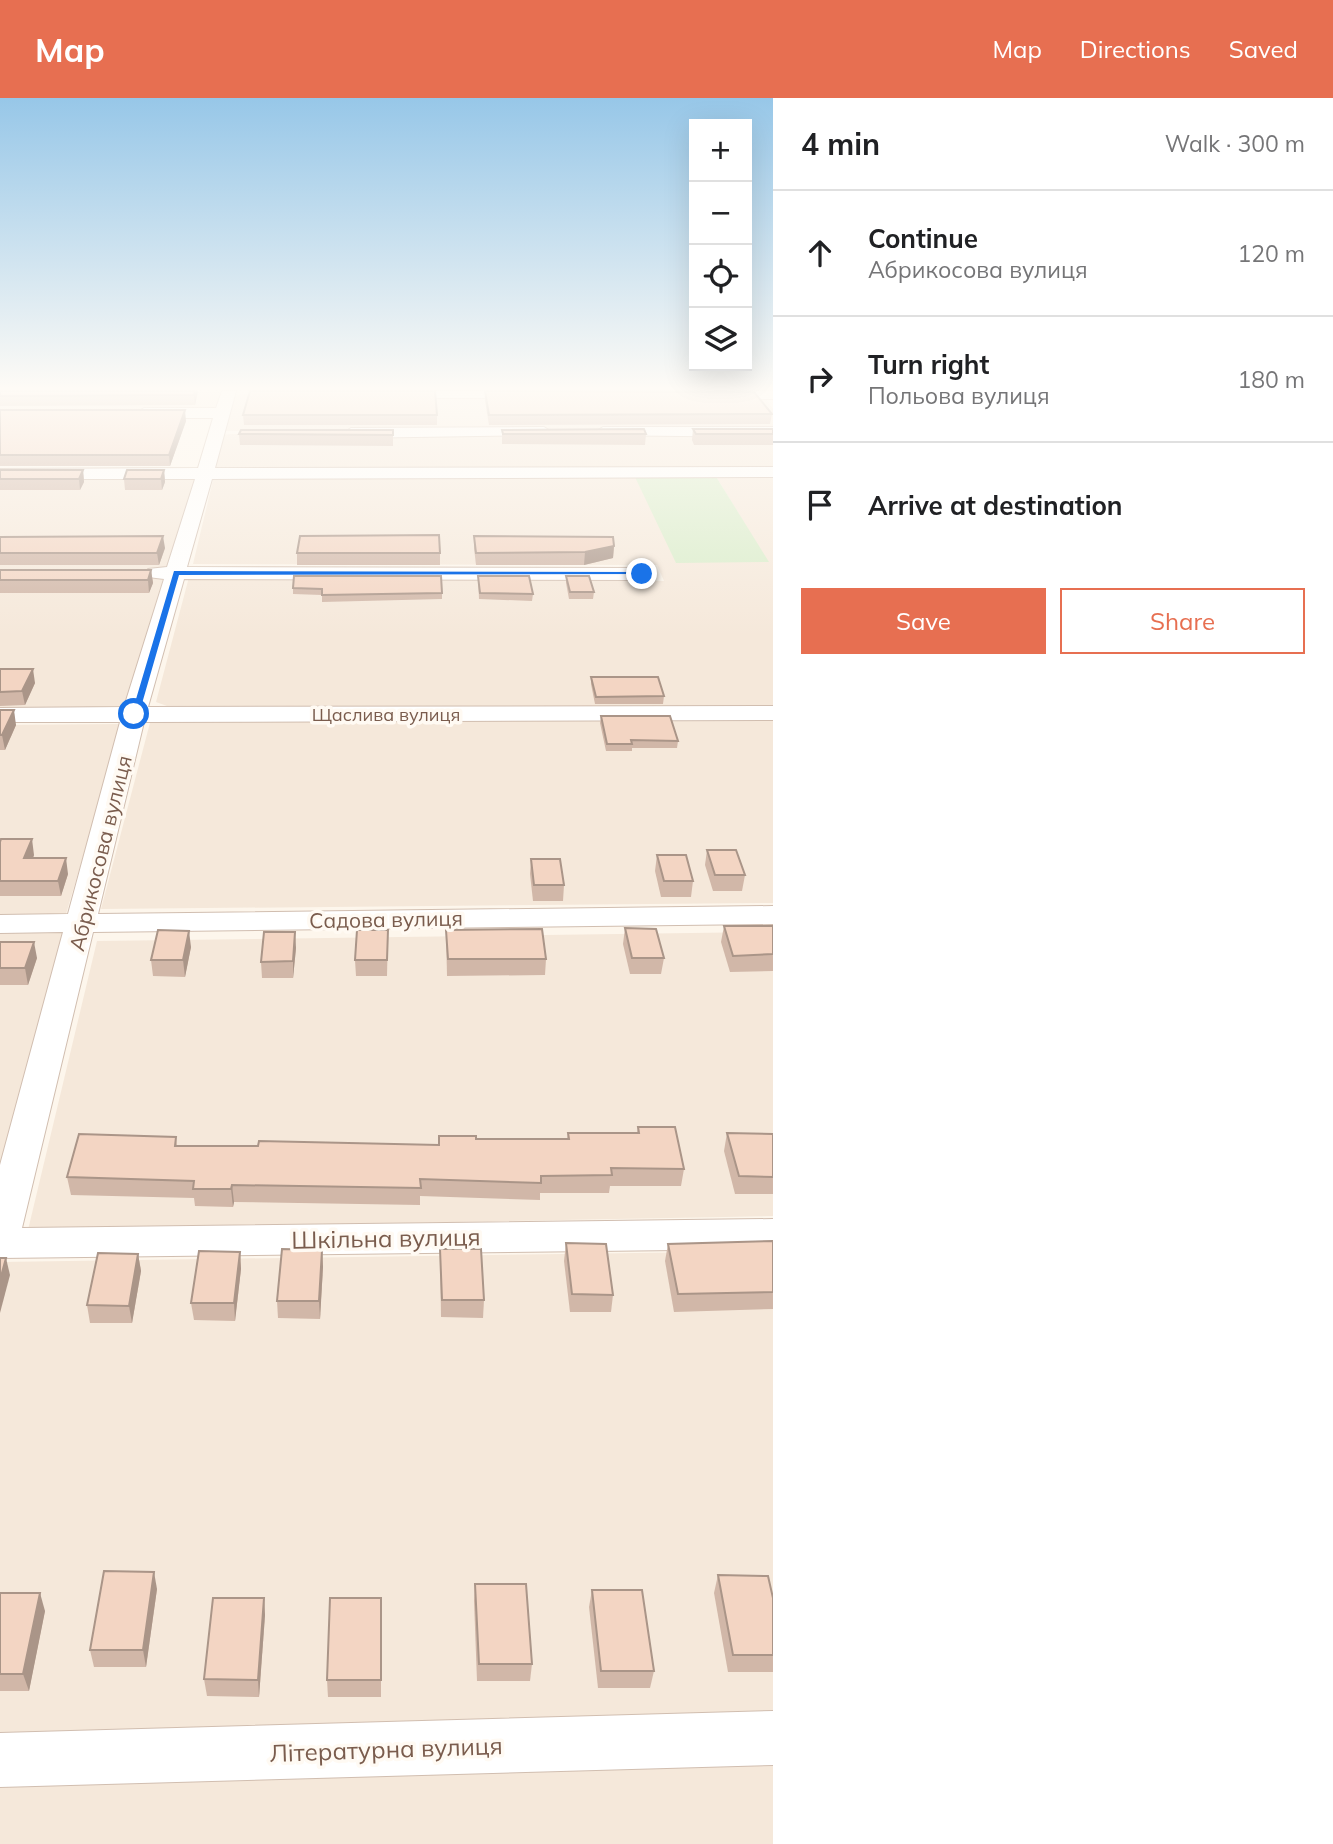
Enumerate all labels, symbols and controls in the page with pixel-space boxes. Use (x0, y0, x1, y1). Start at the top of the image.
text: Map (35, 29, 105, 70)
text: Map (992, 34, 1042, 64)
text: Directions (1080, 34, 1191, 64)
text: Saved (1229, 34, 1298, 64)
map controls (689, 119, 752, 371)
button: + (689, 119, 752, 182)
text: 4 min (801, 125, 880, 163)
text: Walk · 300 m (1165, 129, 1305, 158)
button: − (689, 182, 752, 245)
text: Continue (868, 222, 978, 255)
icon: ahead (801, 234, 839, 272)
text: 120 m (1237, 239, 1305, 268)
button: locate (689, 245, 752, 308)
text: Абрикосова вулиця (868, 255, 1088, 284)
button: layers (689, 308, 752, 371)
text: Turn right (868, 348, 989, 381)
icon: right (801, 360, 839, 398)
text: 180 m (1237, 365, 1305, 394)
text: Польова вулиця (868, 381, 1050, 410)
icon: arrive (801, 486, 839, 524)
text: Arrive at destination (868, 489, 1123, 522)
route end (626, 558, 657, 589)
button: Save (801, 588, 1046, 654)
button: Share (1060, 588, 1305, 654)
route start (118, 698, 149, 729)
street label: Щаслива вулиця (312, 703, 460, 726)
street label: Абрикосова вулиця (63, 753, 137, 953)
street label: Садова вулиця (309, 905, 463, 933)
street label: Шкільна вулиця (291, 1221, 481, 1255)
street label: Літературна вулиця (269, 1730, 503, 1768)

